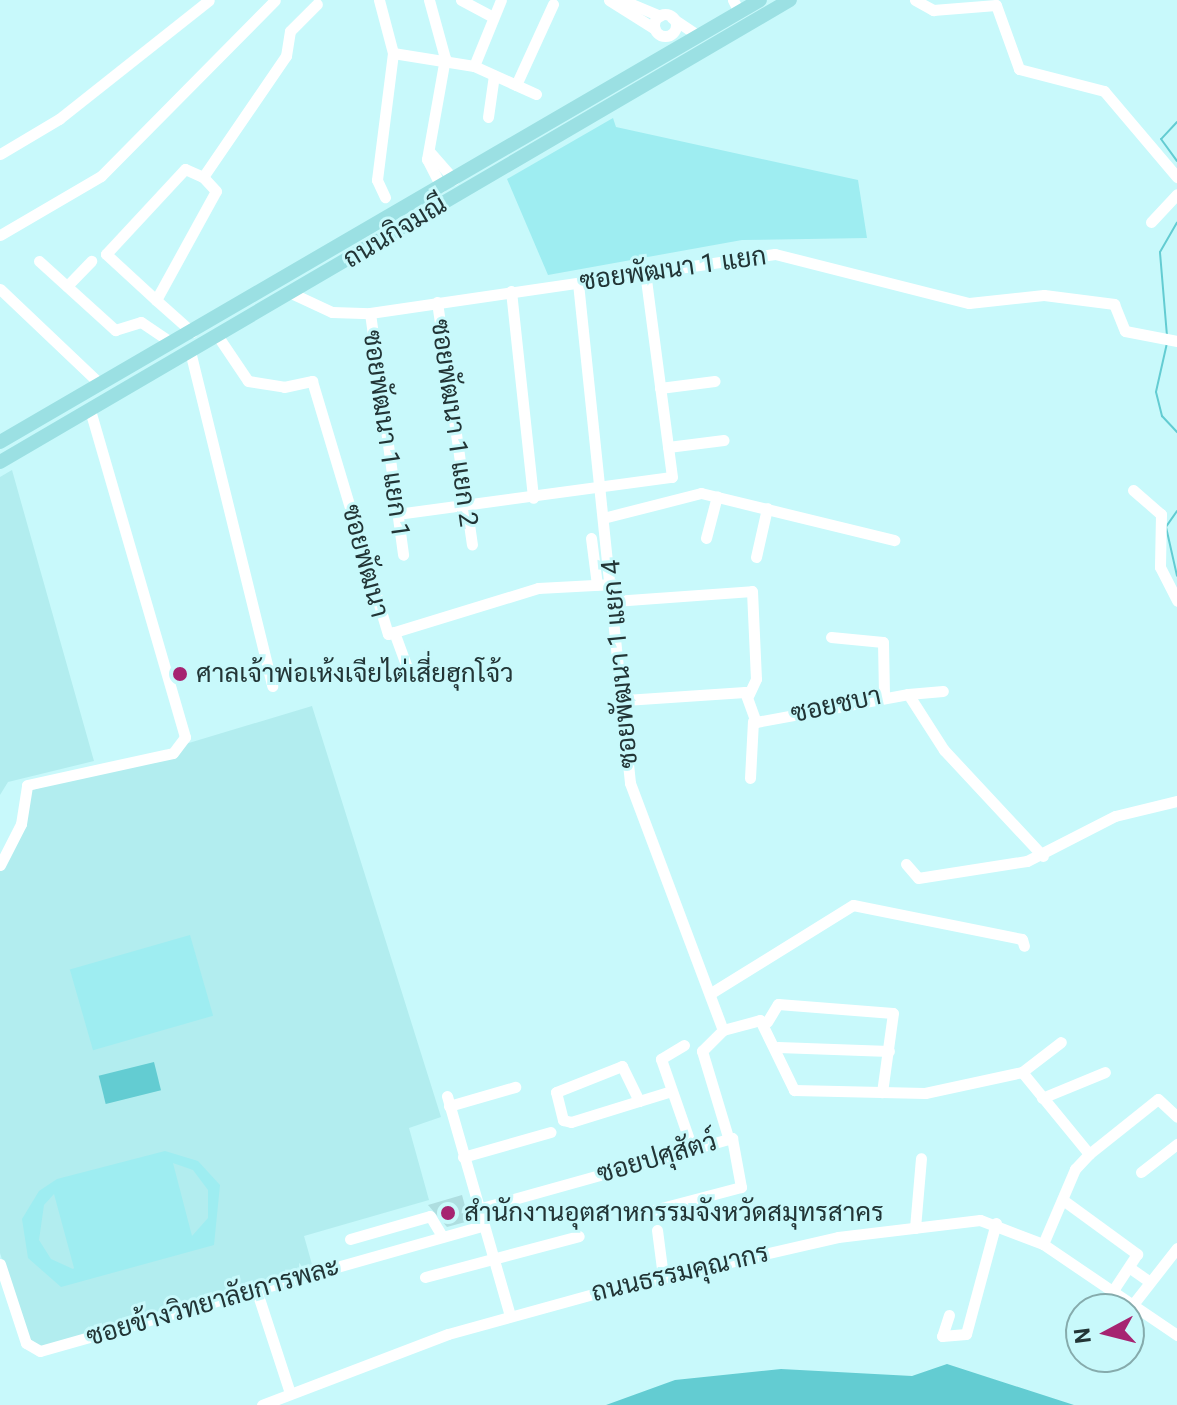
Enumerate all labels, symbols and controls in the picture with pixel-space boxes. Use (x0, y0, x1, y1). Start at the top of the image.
street label: ถนนกิจมณี (338, 189, 452, 275)
street label: ซอยพัฒนา 1 แยก (578, 240, 768, 298)
street label: ซอยพัฒนา 1 แยก 2 (424, 317, 484, 529)
street label: ซอยพัฒนา 1 แยก 1 (356, 328, 416, 540)
street label: ซอยพัฒนา (335, 501, 395, 621)
street label: ซอยพัฒนา 1 แยก 4 (595, 558, 645, 770)
place label: ศาลเจ้าพ่อเห้งเจียไต่เสี่ยฮุกโจ้ว (196, 658, 513, 690)
marker: ศาลเจ้าพ่อเห้งเจียไต่เสี่ยฮุกโจ้ว (171, 665, 189, 683)
street label: ซอยชบา (788, 680, 884, 730)
street label: ซอยปศุสัตว์ (594, 1126, 720, 1190)
place label: สำนักงานอุตสาหกรรมจังหวัดสมุทรสาคร (464, 1197, 884, 1229)
marker: สำนักงานอุตสาหกรรมจังหวัดสมุทรสาคร (439, 1204, 457, 1222)
street label: ถนนธรรมคุณากร (588, 1237, 772, 1309)
street label: ซอยข้างวิทยาลัยการพละ (83, 1251, 343, 1353)
north arrow (1065, 1293, 1145, 1373)
text: N (1069, 1327, 1096, 1345)

